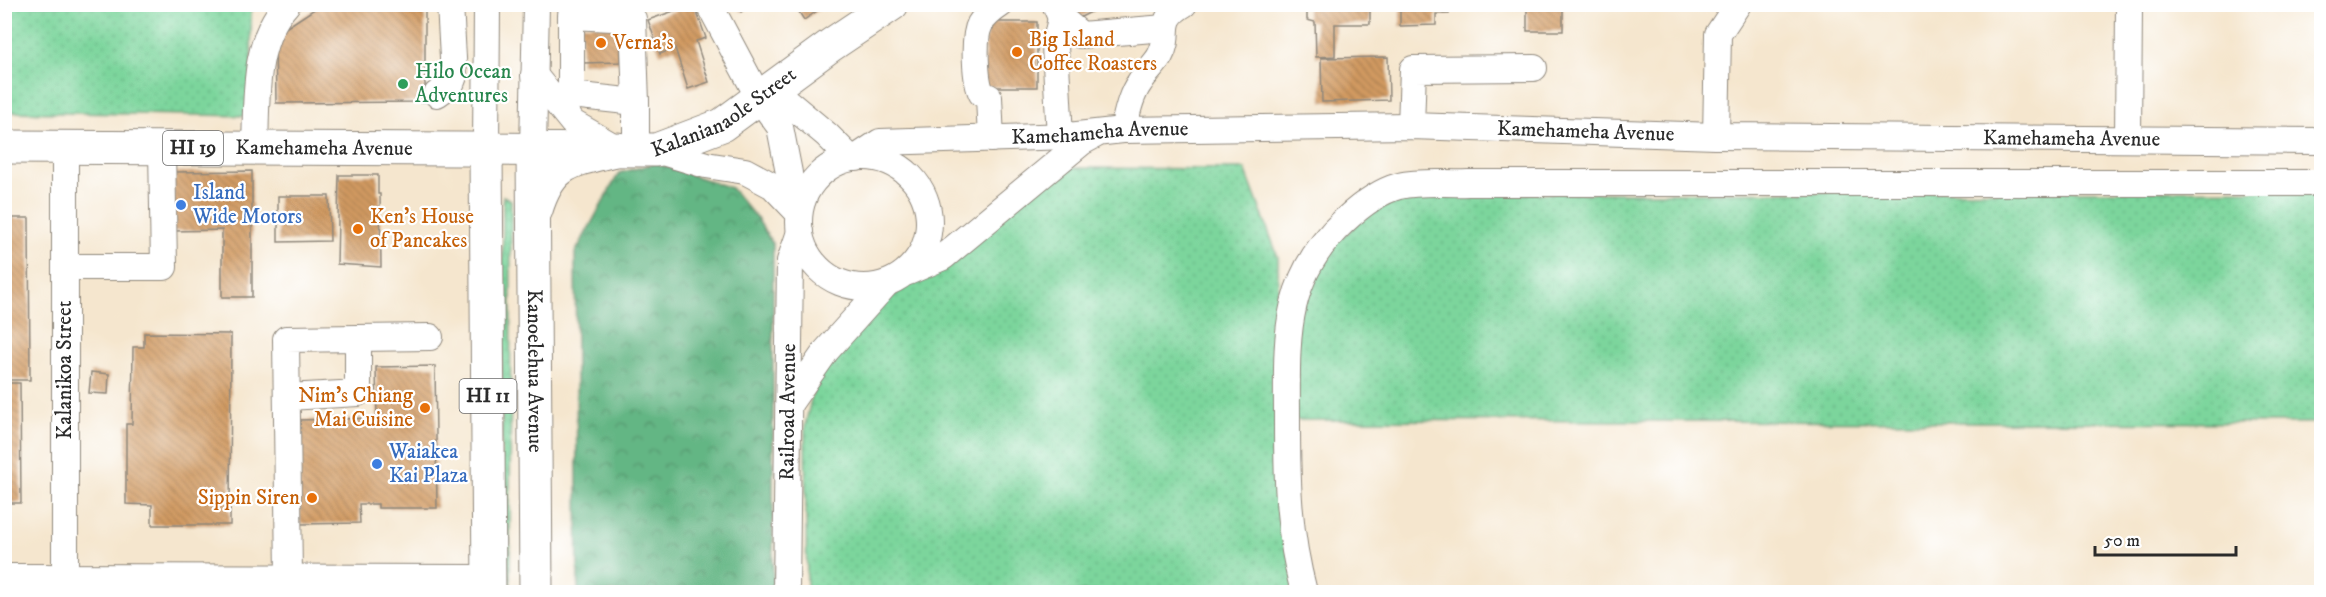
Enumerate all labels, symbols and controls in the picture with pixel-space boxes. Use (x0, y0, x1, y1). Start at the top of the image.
place label: Big Island Coffee Roasters (1029, 27, 1157, 77)
place label: Verna's (612, 30, 674, 56)
marker: Verna's (594, 36, 608, 50)
marker: Big Island Coffee Roasters (1010, 45, 1024, 59)
place label: Hilo Ocean Adventures (415, 59, 512, 109)
street label: Kalanianaole Street (648, 62, 802, 163)
marker: Hilo Ocean Adventures (396, 77, 410, 91)
street label: Kamehameha Avenue (1011, 116, 1189, 151)
street label: Kamehameha Avenue (1496, 116, 1675, 148)
street label: Kamehameha Avenue (1983, 125, 2161, 153)
road number: HI 19 (163, 131, 223, 165)
street label: Kamehameha Avenue (235, 135, 413, 162)
place label: Island Wide Motors (192, 180, 302, 230)
marker: Island Wide Motors (174, 198, 188, 212)
place label: Ken's House of Pancakes (370, 204, 474, 254)
marker: Ken's House of Pancakes (351, 222, 365, 236)
street label: Kanoelehua Avenue (521, 289, 548, 453)
street label: Kalanikoa Street (52, 300, 78, 439)
street label: Railroad Avenue (774, 343, 802, 481)
road number: HI 11 (460, 379, 516, 413)
place label: Nim's Chiang Mai Cuisine (298, 383, 414, 433)
marker: Nim's Chiang Mai Cuisine (418, 401, 432, 415)
place label: Waiakea Kai Plaza (388, 439, 468, 489)
marker: Waiakea Kai Plaza (370, 457, 384, 471)
place label: Sippin Siren (198, 485, 300, 511)
marker: Sippin Siren (305, 491, 319, 505)
scale bar (2095, 519, 2236, 557)
text: 50 m (2104, 530, 2140, 552)

